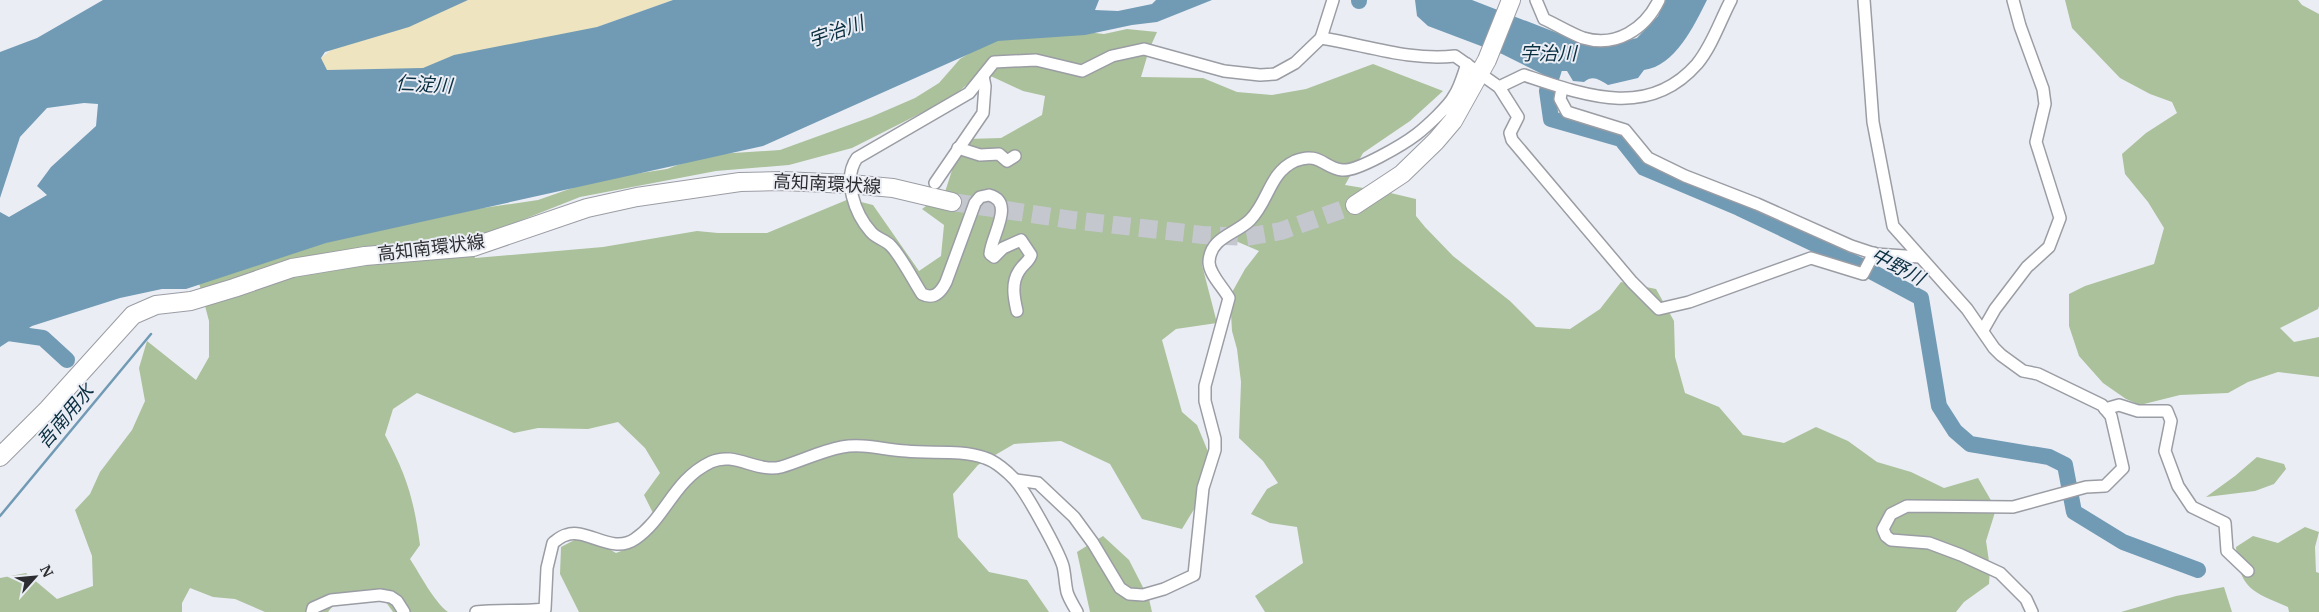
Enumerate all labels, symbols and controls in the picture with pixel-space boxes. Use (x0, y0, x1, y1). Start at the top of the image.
water label: 宇治川 (805, 10, 869, 52)
water label: 宇治川 (1519, 41, 1578, 65)
water label: 仁淀川 (395, 71, 455, 98)
street label: 高知南環状線 (772, 169, 882, 198)
street label: 高知南環状線 (376, 230, 486, 265)
water label: 中野川 (1867, 242, 1931, 291)
water label: 吾南用水 (31, 378, 100, 453)
north arrow (10, 552, 60, 602)
text: N (36, 562, 57, 580)

